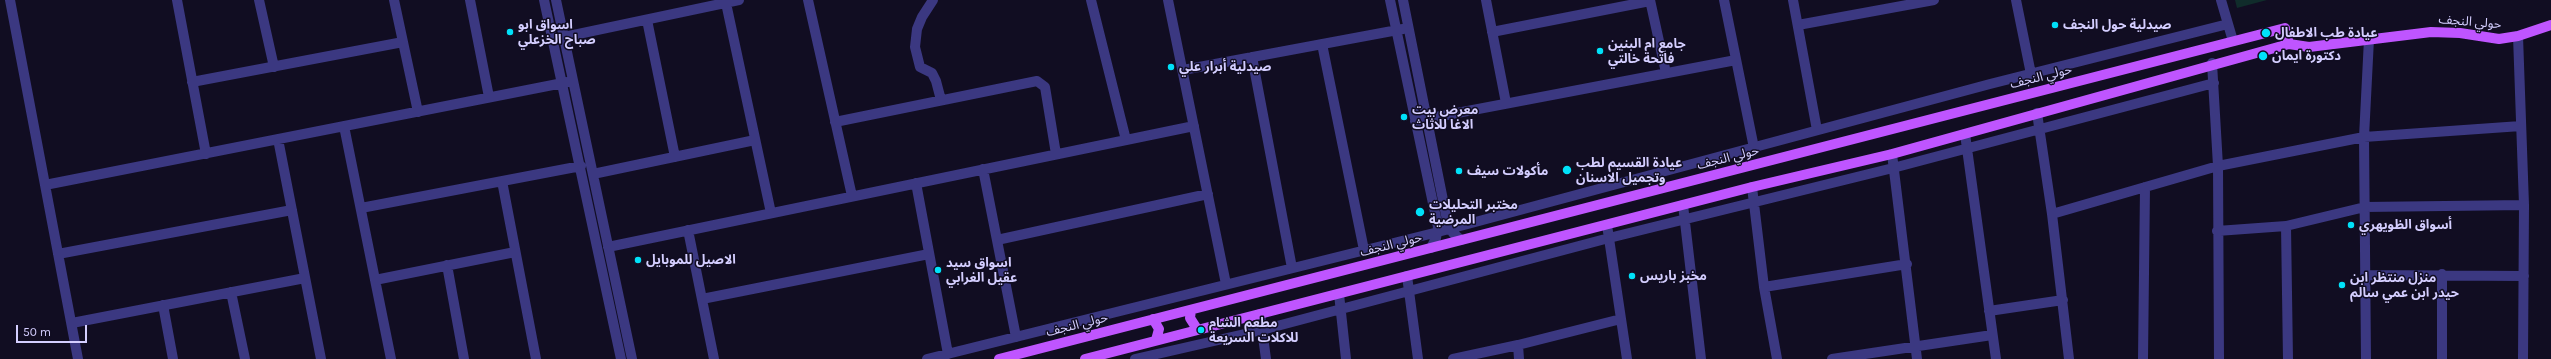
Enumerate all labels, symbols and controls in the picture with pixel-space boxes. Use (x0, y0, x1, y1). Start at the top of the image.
street label: حولي النجف (2438, 11, 2502, 33)
place label: اسواق ابو صباح الخزعلي (518, 17, 596, 48)
place label: صيدلية حول النجف (2063, 17, 2171, 33)
marker: صيدلية حول النجف (2050, 20, 2060, 30)
place label: عيادة طب الاطفال (2275, 25, 2378, 41)
marker: اسواق ابو صباح الخزعلي (505, 27, 515, 37)
marker: عيادة طب الاطفال (2260, 27, 2272, 39)
place label: جامع ام البنين فاتحة خالتي (1608, 36, 1686, 67)
marker: جامع ام البنين فاتحة خالتي (1595, 46, 1605, 56)
place label: دكتورة ايمان (2272, 48, 2341, 64)
marker: دكتورة ايمان (2257, 50, 2269, 62)
place label: صيدلية أبرار علي (1179, 59, 1272, 75)
marker: صيدلية أبرار علي (1166, 62, 1176, 72)
street label: حولي النجف (2008, 62, 2074, 92)
place label: معرض بيت الاغا للاثاث (1412, 102, 1478, 133)
marker: معرض بيت الاغا للاثاث (1399, 112, 1409, 122)
street label: حولي النجف (1695, 143, 1761, 173)
place label: عيادة القسيم لطب وتجميل الاسنان (1576, 155, 1682, 186)
place label: مأكولات سيف (1467, 163, 1548, 179)
marker: عيادة القسيم لطب وتجميل الاسنان (1561, 164, 1573, 176)
marker: مأكولات سيف (1454, 166, 1464, 176)
place label: مختبر التحليلات المرضية (1429, 197, 1518, 228)
marker: مختبر التحليلات المرضية (1414, 206, 1426, 218)
place label: أسواق الظويهري (2359, 217, 2452, 233)
marker: أسواق الظويهري (2346, 220, 2356, 230)
street label: حولي النجف (1358, 230, 1424, 260)
place label: الاصيل للموبايل (646, 252, 736, 268)
marker: الاصيل للموبايل (633, 255, 643, 265)
place label: اسواق سيد عقيل الغرابي (946, 255, 1017, 286)
marker: اسواق سيد عقيل الغرابي (933, 265, 943, 275)
place label: مخبز باريس (1640, 268, 1707, 284)
place label: منزل منتظر ابن حيدر ابن عمي سالم (2350, 270, 2459, 301)
marker: مخبز باريس (1627, 271, 1637, 281)
marker: منزل منتظر ابن حيدر ابن عمي سالم (2337, 280, 2347, 290)
street label: حولي النجف (1044, 310, 1110, 340)
place label: مطعم الشام للاكلات السريعة (1209, 315, 1298, 346)
scale bar (18, 317, 89, 343)
text: 50 m (23, 325, 51, 339)
marker: مطعم الشام للاكلات السريعة (1196, 325, 1206, 335)

